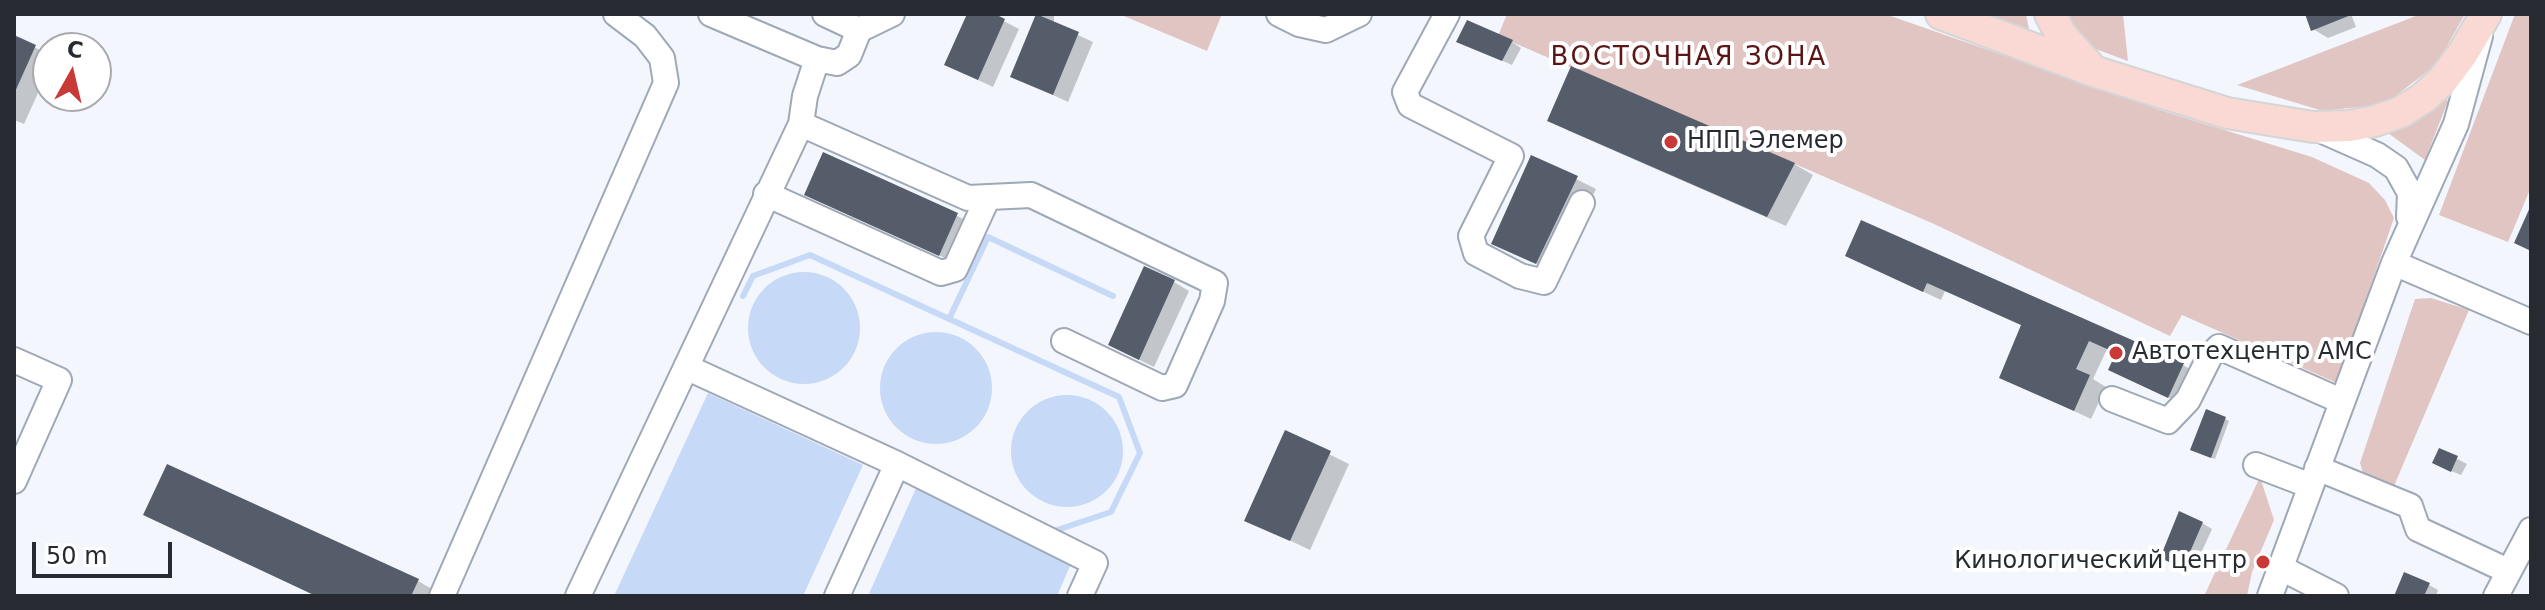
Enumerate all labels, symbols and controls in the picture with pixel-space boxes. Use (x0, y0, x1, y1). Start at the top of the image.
north arrow (32, 32, 112, 112)
text: С (65, 36, 85, 63)
district label: ВОСТОЧНАЯ ЗОНА (1551, 42, 1827, 74)
place label: НПП Элемер (1687, 128, 1844, 156)
marker: НПП Элемер (1662, 133, 1680, 151)
place label: Автотехцентр АМС (2132, 339, 2372, 367)
marker: Автотехцентр АМС (2107, 344, 2125, 362)
scale bar (36, 526, 176, 576)
text: 50 m (46, 542, 108, 570)
place label: Кинологический центр (1954, 548, 2247, 576)
marker: Кинологический центр (2254, 553, 2272, 571)

